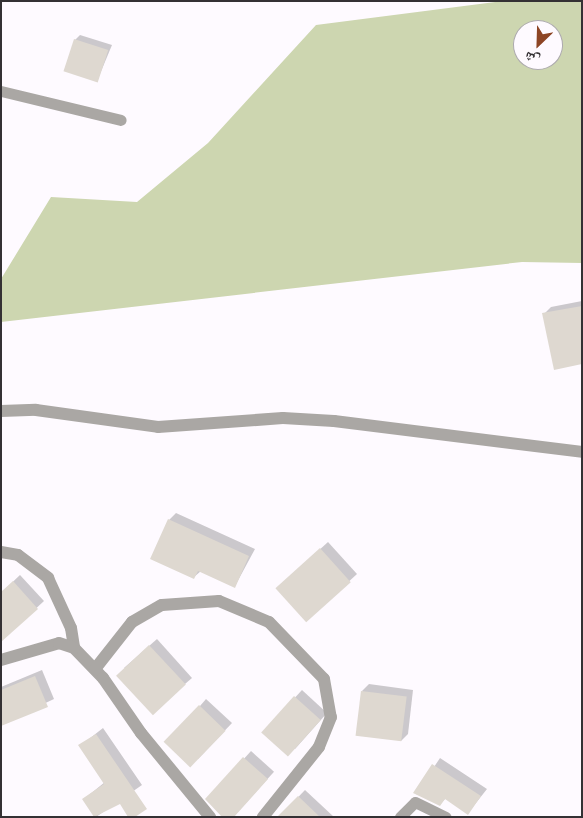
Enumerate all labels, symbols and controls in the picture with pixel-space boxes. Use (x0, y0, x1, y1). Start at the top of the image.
north arrow (513, 20, 563, 70)
text: ش (522, 47, 542, 69)

